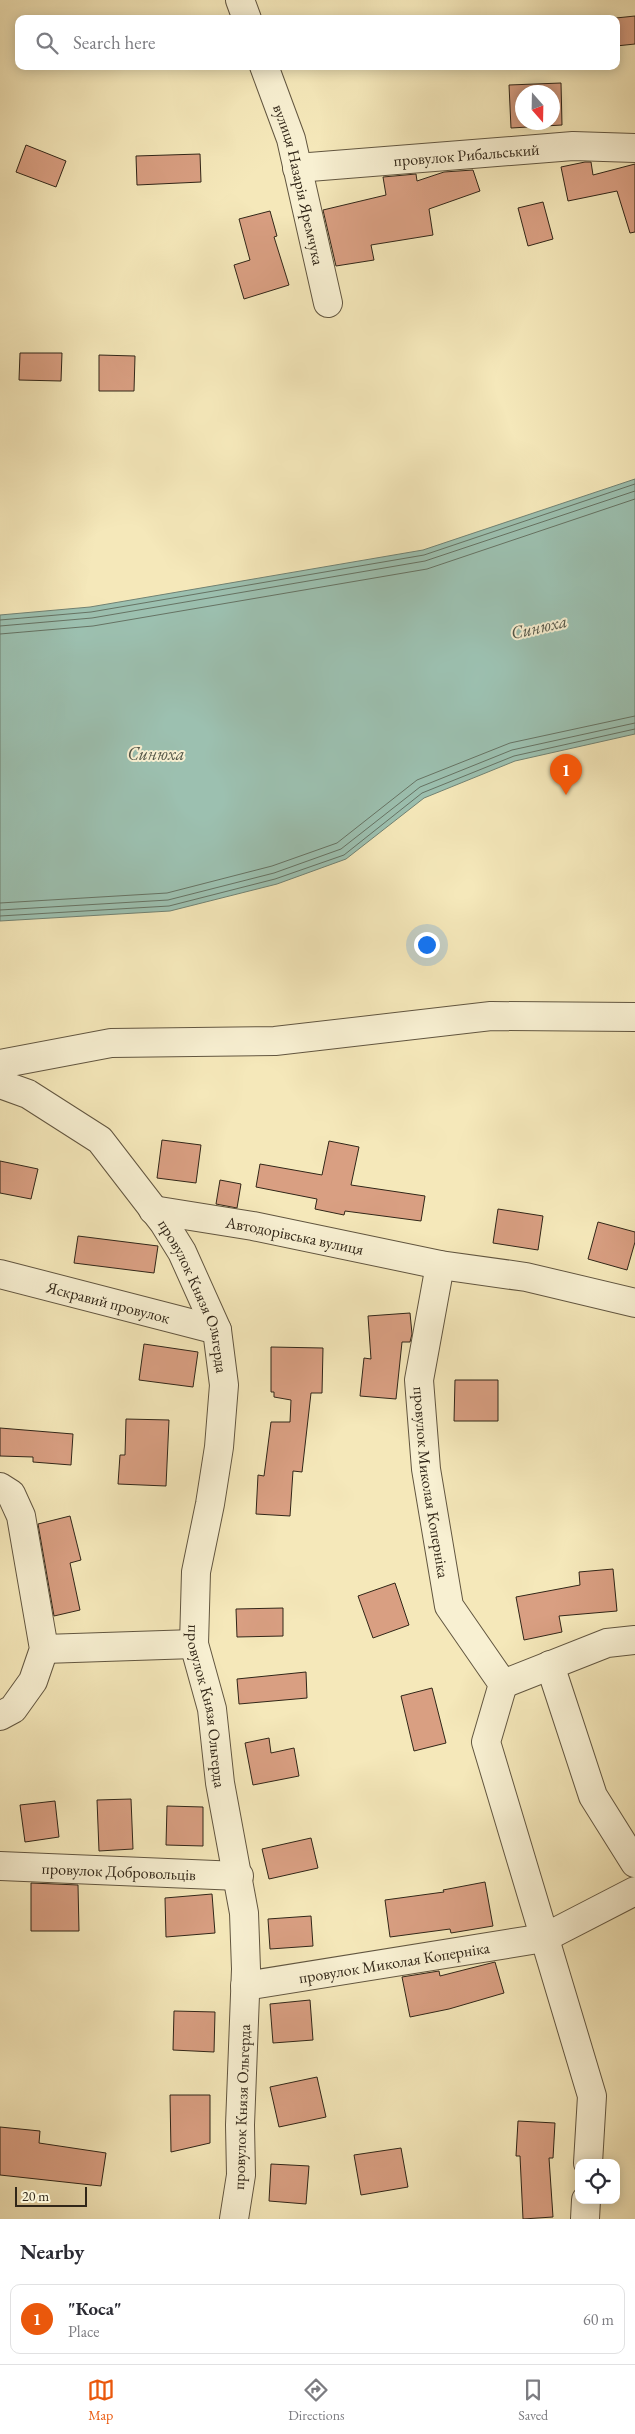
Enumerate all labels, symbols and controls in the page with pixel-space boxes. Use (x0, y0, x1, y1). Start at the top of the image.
search box (15, 15, 620, 70)
icon: search (33, 29, 61, 57)
text: Search here (73, 30, 155, 55)
north arrow (515, 85, 560, 130)
street label: вулиця Назарія Яремчука (268, 101, 329, 268)
street label: провулок Рибальський (393, 139, 541, 171)
water label: Синюха (509, 609, 569, 644)
water label: Синюха (128, 742, 185, 765)
pin: 1 (550, 754, 582, 795)
your location (414, 932, 440, 958)
street label: Автодорівська вулиця (223, 1212, 366, 1260)
street label: провулок Князя Ольгерда (153, 1215, 232, 1375)
street label: Яскравий провулок (43, 1276, 173, 1329)
street label: провулок Миколая Коперніка (409, 1386, 454, 1580)
street label: провулок Князя Ольгерда (183, 1624, 231, 1790)
street label: провулок Добровольців (41, 1858, 197, 1885)
street label: провулок Миколая Коперніка (297, 1937, 492, 1988)
street label: провулок Князя Ольгерда (228, 2023, 255, 2190)
map controls (575, 2159, 620, 2204)
button: locate (575, 2159, 620, 2204)
scale bar (15, 2184, 88, 2207)
text: 20 m (22, 2187, 49, 2205)
text: Nearby (20, 2238, 84, 2265)
text: "Коса" (68, 2296, 122, 2321)
text: 1 (33, 2309, 41, 2330)
text: 60 m (583, 2309, 614, 2330)
text: Place (68, 2321, 100, 2342)
tab: Map (87, 2376, 115, 2424)
tab: Directions (288, 2376, 345, 2424)
tab: Saved (518, 2376, 548, 2424)

